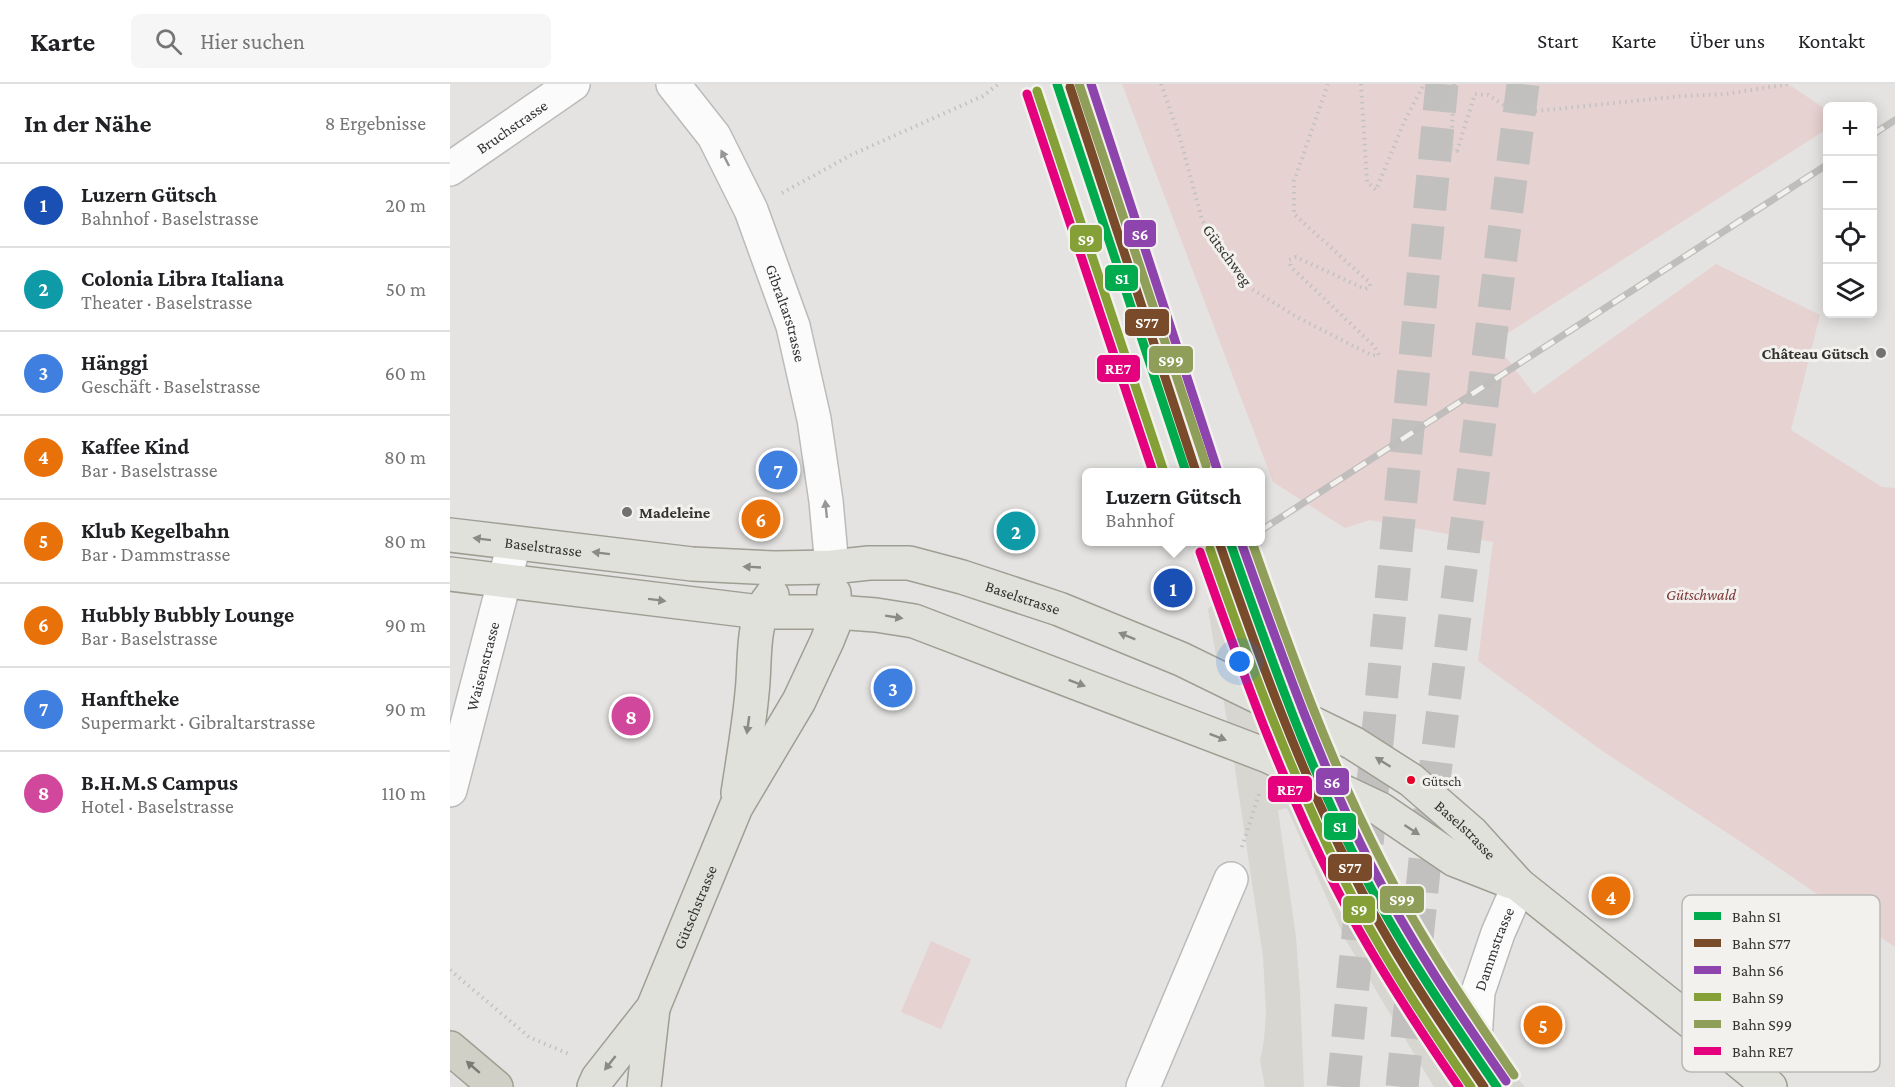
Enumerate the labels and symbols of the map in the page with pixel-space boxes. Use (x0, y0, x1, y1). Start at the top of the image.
street label: Bruchstrasse (473, 96, 551, 157)
one-way arrow (720, 149, 730, 166)
line badge: S6 (1123, 219, 1157, 248)
street label: Gütschweg (1199, 221, 1256, 290)
line badge: S9 (1069, 224, 1103, 253)
text: S6 (1132, 226, 1148, 243)
text: S9 (1078, 231, 1094, 248)
street label: Gibraltarstrasse (762, 262, 809, 364)
line badge: S1 (1104, 264, 1139, 292)
text: S1 (1115, 270, 1129, 287)
line badge: S77 (1124, 308, 1170, 337)
text: S77 (1135, 314, 1159, 331)
line badge: S99 (1148, 345, 1194, 374)
place label: Château Gütsch (1762, 345, 1869, 362)
marker: Château Gütsch (1874, 346, 1888, 360)
text: S99 (1158, 352, 1184, 369)
line badge: RE7 (1096, 354, 1141, 383)
text: RE7 (1105, 360, 1131, 377)
pin: 7 (758, 448, 798, 492)
pin: 6 (742, 496, 780, 542)
one-way arrow (821, 499, 831, 518)
place label: Madeleine (639, 504, 711, 521)
marker: Madeleine (620, 505, 634, 519)
pin: 2 (996, 508, 1036, 554)
street label: Baselstrasse (504, 534, 583, 560)
one-way arrow (473, 535, 492, 544)
one-way arrow (591, 549, 610, 558)
one-way arrow (743, 563, 762, 572)
pin: 1 (1154, 566, 1192, 610)
street label: Baselstrasse (983, 577, 1062, 618)
park label: Gütschwald (1666, 586, 1737, 603)
one-way arrow (648, 595, 667, 604)
one-way arrow (884, 613, 903, 622)
street label: Waisenstrasse (463, 620, 502, 713)
one-way arrow (1118, 631, 1136, 641)
your location (1225, 647, 1254, 676)
pin: 3 (874, 666, 912, 710)
one-way arrow (1068, 678, 1086, 688)
pin: 8 (612, 694, 651, 738)
one-way arrow (743, 715, 752, 734)
one-way arrow (1209, 733, 1227, 742)
one-way arrow (1374, 756, 1391, 767)
line badge: S6 (1315, 767, 1350, 796)
place label: Gütsch (1422, 773, 1462, 789)
text: S6 (1324, 774, 1340, 791)
marker: Gütsch (1405, 774, 1417, 786)
line badge: RE7 (1267, 775, 1313, 803)
text: RE7 (1277, 781, 1303, 798)
street label: Baselstrasse (1432, 797, 1499, 863)
line badge: S1 (1323, 812, 1357, 841)
text: S1 (1333, 818, 1347, 835)
one-way arrow (1404, 824, 1420, 835)
line badge: S77 (1327, 853, 1373, 882)
text: S77 (1338, 859, 1362, 876)
street label: Gütschstrasse (670, 863, 720, 952)
pin: 4 (1592, 874, 1630, 918)
line badge: S99 (1379, 885, 1425, 914)
text: S99 (1389, 891, 1415, 908)
line badge: S9 (1342, 895, 1376, 924)
legend (1682, 895, 1880, 1072)
text: S9 (1351, 901, 1367, 918)
street label: Dammstrasse (1471, 905, 1517, 993)
text: Bahn S1 (1732, 908, 1781, 925)
text: Bahn S77 (1732, 935, 1791, 952)
text: Bahn S6 (1732, 962, 1784, 979)
text: Bahn S9 (1732, 989, 1784, 1006)
pin: 5 (1524, 1002, 1562, 1048)
text: Bahn S99 (1732, 1016, 1792, 1033)
text: Bahn RE7 (1732, 1043, 1794, 1060)
one-way arrow (603, 1055, 616, 1071)
one-way arrow (466, 1061, 481, 1074)

